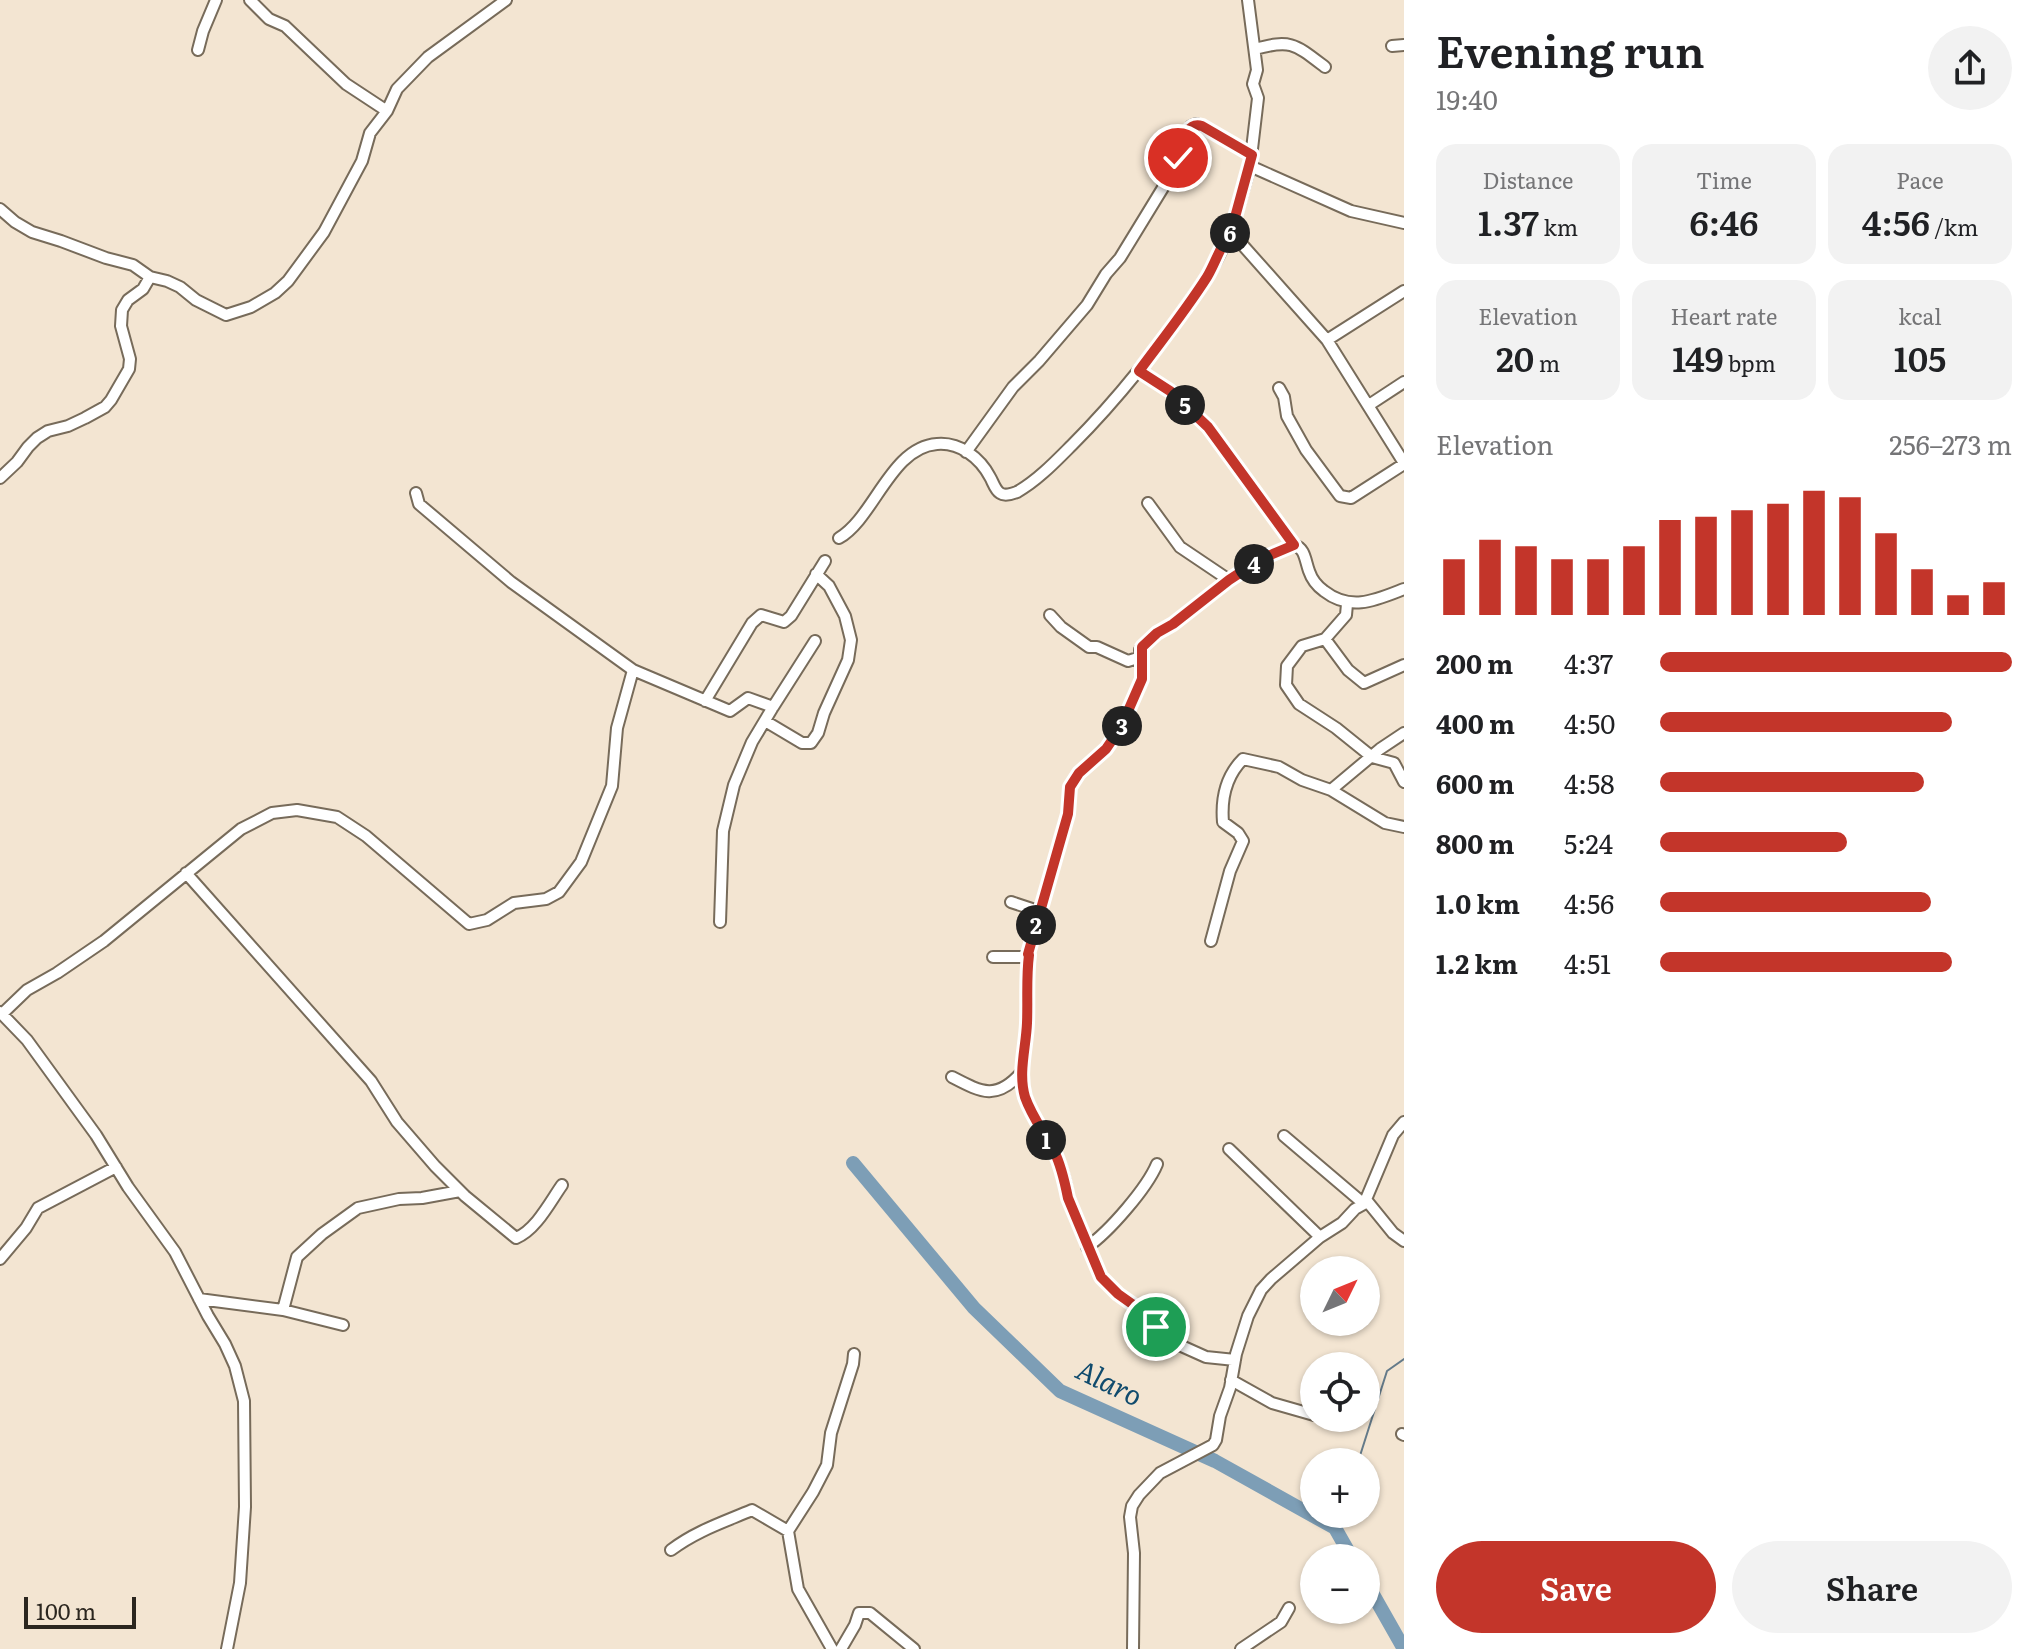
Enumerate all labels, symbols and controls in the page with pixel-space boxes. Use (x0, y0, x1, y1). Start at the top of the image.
text: Evening run (1436, 16, 1705, 82)
button: share (1928, 26, 2012, 110)
text: 19:40 (1436, 79, 1498, 118)
pin (1144, 124, 1212, 192)
icon: check (1156, 136, 1200, 180)
text: Distance (1483, 163, 1573, 196)
text: Time (1696, 163, 1752, 196)
text: Pace (1896, 163, 1944, 196)
text: 1.37 (1478, 196, 1539, 246)
text: 6:46 (1690, 196, 1758, 246)
text: 4:56 (1862, 196, 1930, 246)
text: km (1539, 210, 1578, 243)
text: /km (1930, 210, 1978, 243)
pin: 6 (1210, 213, 1250, 253)
text: 6 (1224, 216, 1236, 249)
text: Elevation (1478, 299, 1578, 332)
text: Heart rate (1671, 299, 1777, 332)
text: kcal (1898, 299, 1942, 332)
text: 20 (1496, 332, 1534, 382)
text: 149 (1672, 332, 1724, 382)
text: 105 (1894, 332, 1946, 382)
text: m (1534, 346, 1560, 379)
text: bpm (1724, 346, 1776, 379)
pin: 5 (1165, 385, 1205, 425)
text: 5 (1179, 388, 1191, 421)
text: Elevation (1436, 424, 1554, 463)
text: 256–273 m (1889, 424, 2012, 463)
pin: 4 (1234, 544, 1274, 584)
text: 4 (1247, 547, 1261, 580)
text: 200 m (1436, 643, 1513, 682)
text: 4:37 (1564, 643, 1613, 682)
text: 400 m (1436, 703, 1515, 742)
text: 4:50 (1564, 703, 1615, 742)
pin: 3 (1102, 706, 1142, 746)
text: 3 (1116, 709, 1128, 742)
text: 600 m (1436, 763, 1514, 802)
text: 4:58 (1564, 763, 1615, 802)
text: 800 m (1436, 823, 1514, 862)
text: 5:24 (1564, 823, 1613, 862)
text: 1.0 km (1436, 883, 1520, 922)
text: 4:56 (1564, 883, 1614, 922)
pin: 2 (1016, 905, 1056, 945)
text: 2 (1030, 908, 1042, 941)
text: 1.2 km (1436, 943, 1518, 982)
text: 4:51 (1564, 943, 1611, 982)
pin: 1 (1026, 1120, 1066, 1160)
text: 1 (1041, 1123, 1051, 1156)
north arrow (1300, 1256, 1380, 1336)
map controls (1300, 1256, 1380, 1624)
pin (1122, 1293, 1190, 1361)
icon: arrive (1134, 1305, 1178, 1349)
water label: Alaro (1070, 1347, 1150, 1415)
button: locate (1300, 1352, 1380, 1432)
button: + (1300, 1448, 1380, 1528)
button: Save (1436, 1541, 1716, 1633)
button: Share (1732, 1541, 2012, 1633)
button: − (1300, 1544, 1380, 1624)
scale bar (24, 1593, 136, 1629)
text: 100 m (36, 1594, 96, 1627)

